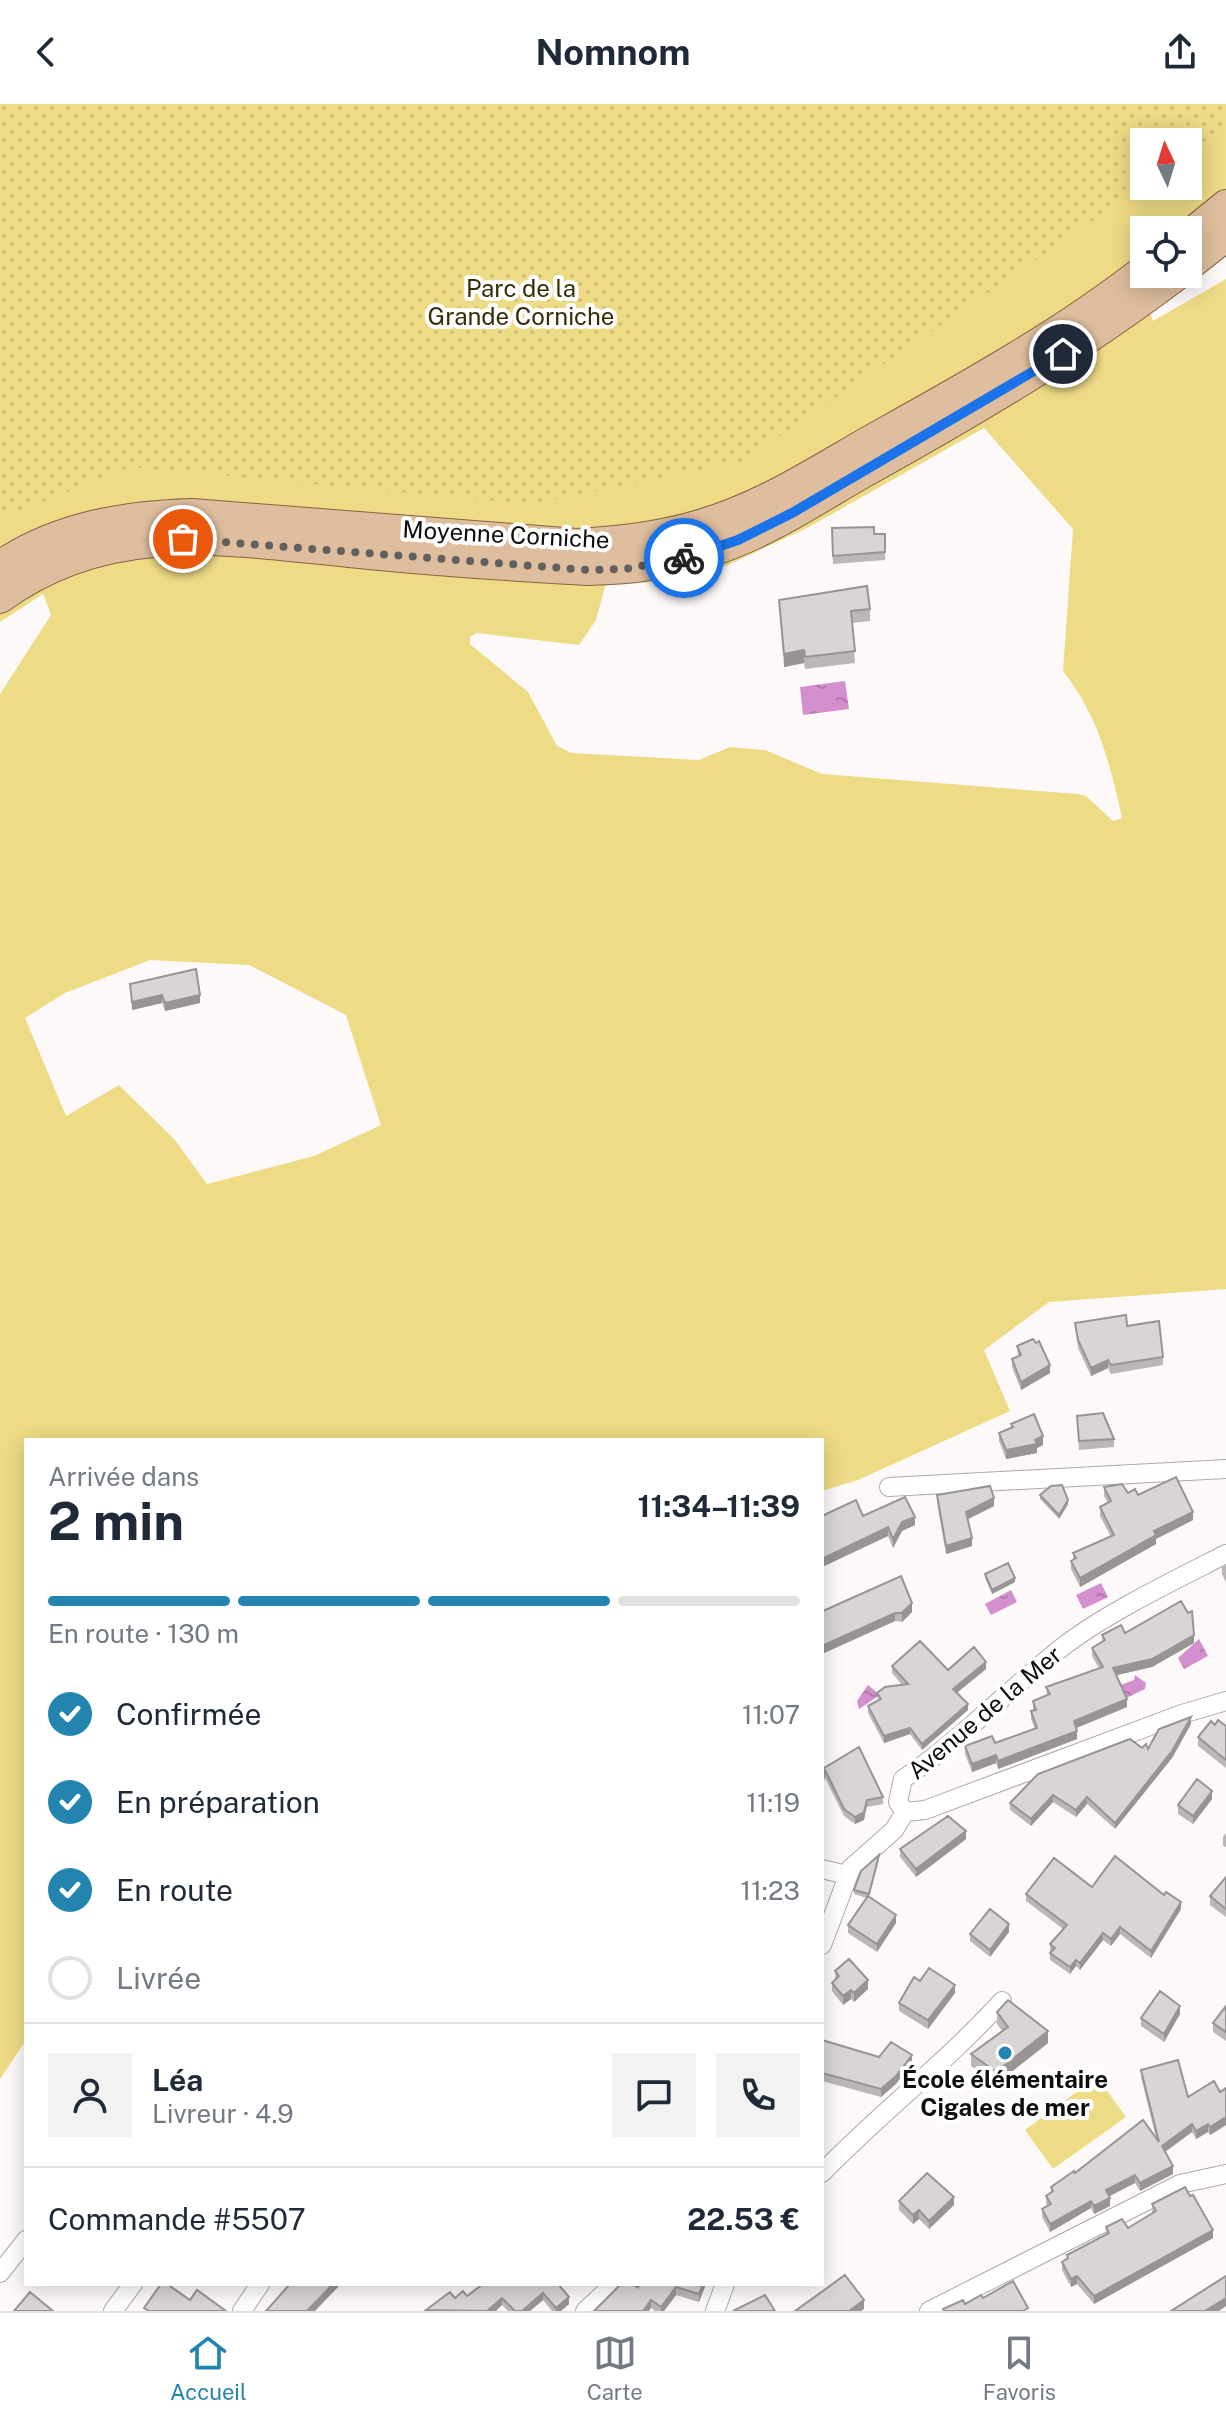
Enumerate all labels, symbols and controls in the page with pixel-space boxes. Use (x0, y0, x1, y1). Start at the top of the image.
icon: back (24, 30, 68, 74)
icon: share (1158, 30, 1202, 74)
text: Nomnom (536, 31, 690, 73)
north arrow (1130, 128, 1202, 200)
map controls (1130, 128, 1202, 288)
button: locate (1130, 216, 1202, 288)
park label: Parc de la Grande Corniche (428, 274, 614, 330)
pin (1029, 320, 1097, 388)
icon: home (1041, 332, 1085, 376)
pin (149, 505, 217, 573)
street label: Moyenne Corniche (402, 515, 610, 553)
icon: bag (161, 517, 205, 561)
courier (644, 518, 724, 598)
icon: bike (662, 536, 706, 580)
text: Arrivée dans (48, 1461, 199, 1492)
text: 11:34–11:39 (638, 1488, 800, 1524)
text: 2 min (48, 1491, 184, 1552)
text: En route · 130 m (48, 1618, 239, 1649)
street label: Avenue de la Mer (902, 1640, 1067, 1785)
icon: check (48, 1692, 92, 1736)
text: Confirmée (116, 1696, 261, 1732)
text: 11:07 (742, 1699, 800, 1730)
icon: check (48, 1780, 92, 1824)
text: En préparation (116, 1784, 320, 1820)
text: 11:19 (746, 1787, 800, 1818)
icon: check (48, 1868, 92, 1912)
text: En route (116, 1872, 233, 1908)
text: 11:23 (741, 1875, 800, 1906)
text: Livrée (116, 1960, 201, 1996)
marker: École élémentaire Cigales de mer (996, 2044, 1014, 2062)
button: person (48, 2053, 132, 2137)
button: chat (612, 2053, 696, 2137)
button: phone (716, 2053, 800, 2137)
text: Léa (152, 2062, 203, 2098)
place label: École élémentaire Cigales de mer (902, 2065, 1108, 2121)
text: Livreur · 4.9 (152, 2098, 294, 2129)
text: Commande #5507 (48, 2201, 306, 2237)
text: 22.53 € (687, 2201, 800, 2237)
tab: Accueil (170, 2331, 247, 2405)
tab: Carte (587, 2331, 643, 2405)
tab: Favoris (983, 2331, 1056, 2405)

